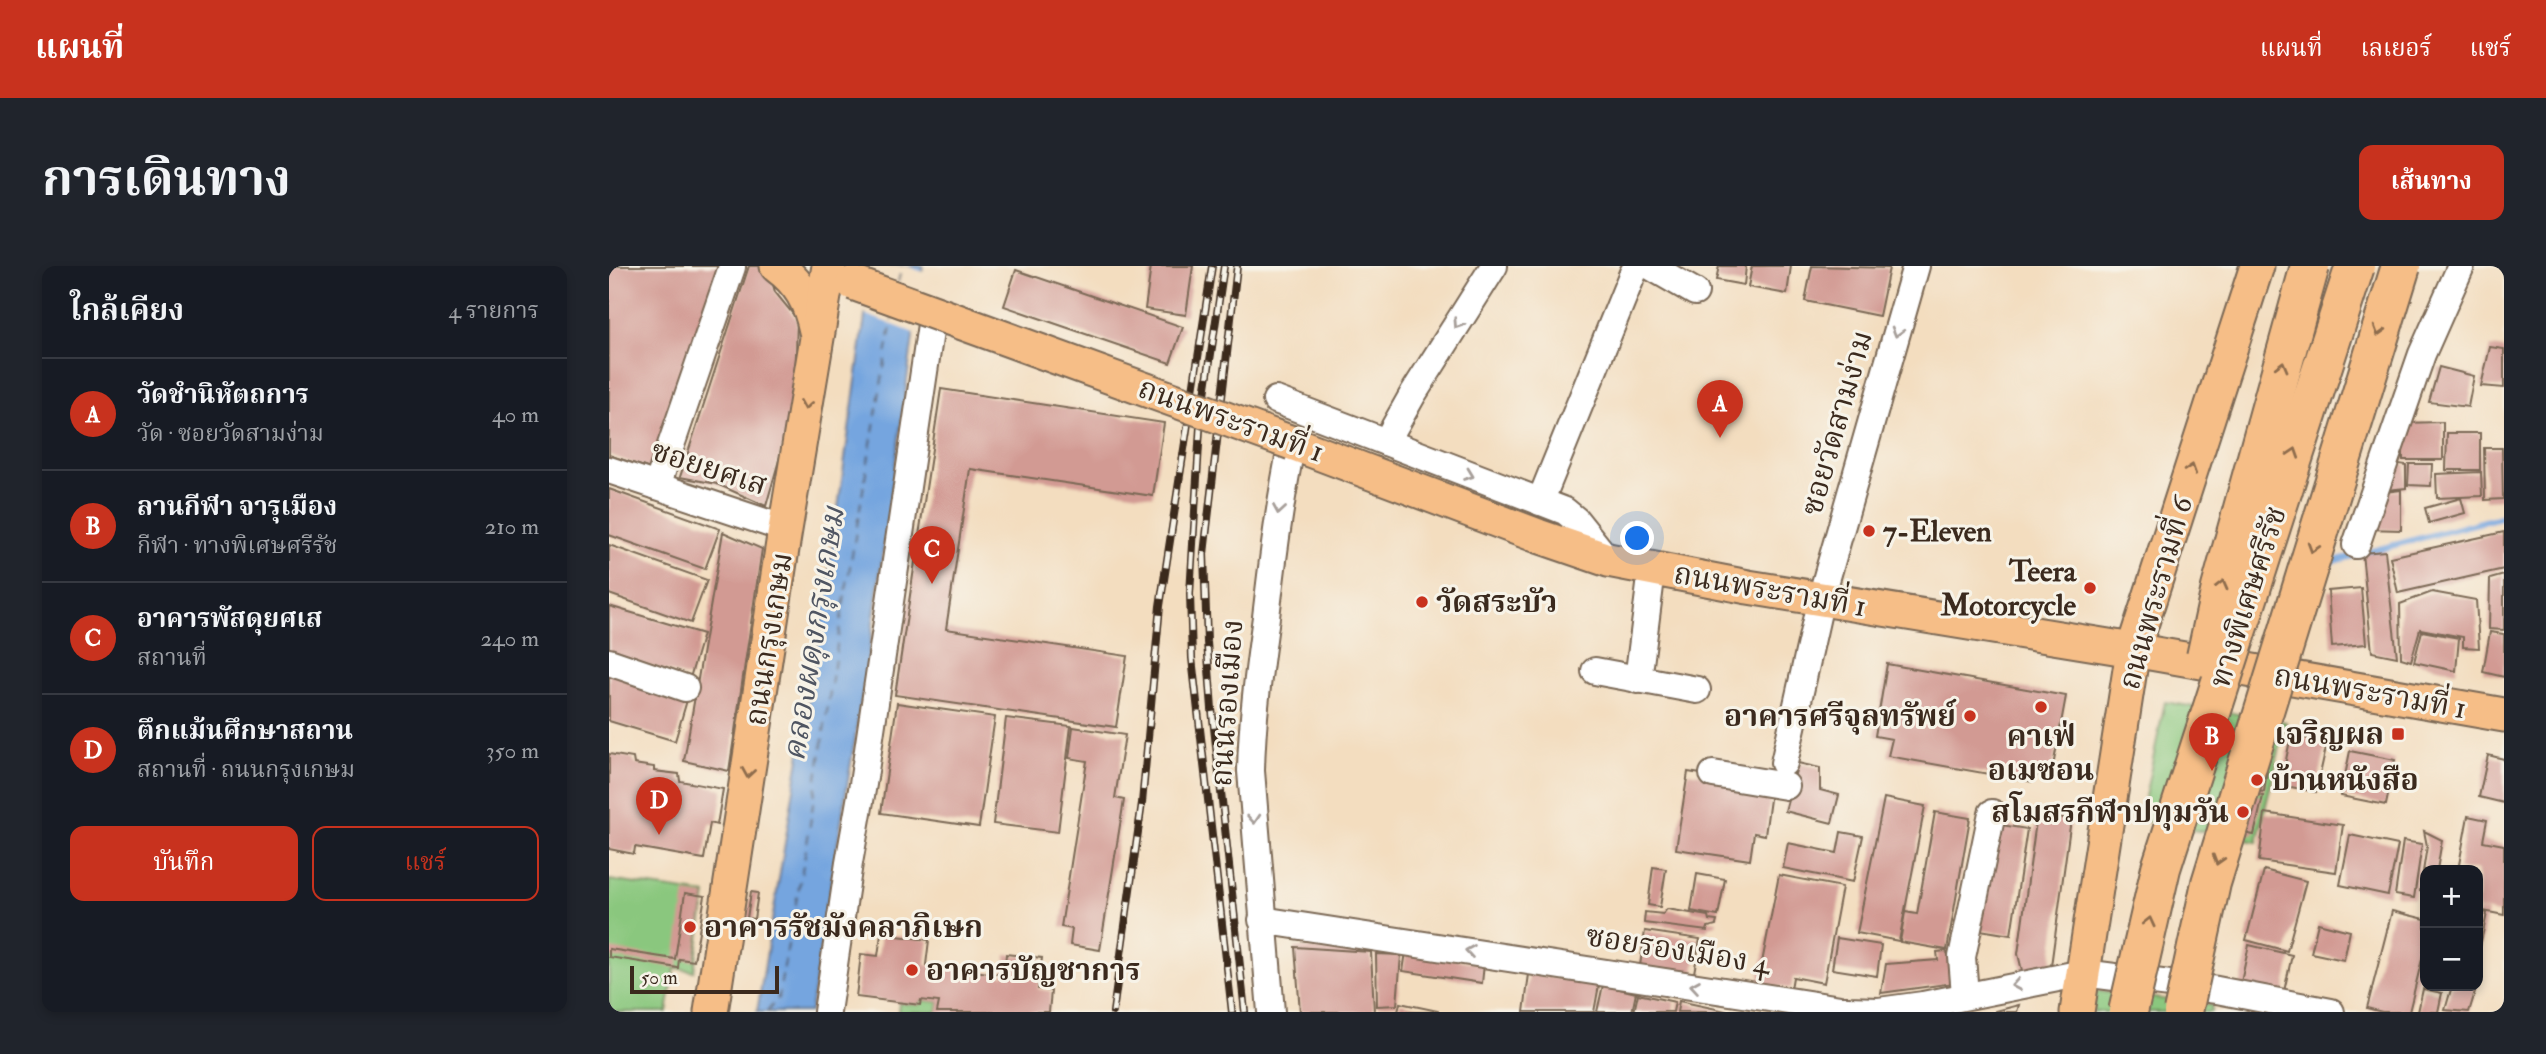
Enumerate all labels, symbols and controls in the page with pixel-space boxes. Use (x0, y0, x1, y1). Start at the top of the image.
text: แผนที่ (35, 27, 124, 68)
text: แผนที่ (2260, 33, 2323, 64)
text: เลเยอร์ (2361, 33, 2432, 64)
text: แชร์ (2470, 33, 2511, 64)
button: เส้นทาง (2359, 145, 2504, 220)
text: การเดินทาง (42, 149, 291, 210)
text: ใกล้เคียง (70, 292, 184, 329)
text: 4 รายการ (449, 296, 539, 325)
one-way arrow (1453, 316, 1466, 329)
one-way arrow (1891, 325, 1906, 337)
one-way arrow (2373, 325, 2388, 337)
street label: ซอยวัดสามง่าม (1793, 326, 1881, 520)
one-way arrow (2274, 360, 2289, 372)
street label: ถนนพระรามที่ 1 (1133, 366, 1330, 471)
text: วัดชำนิหัตถการ (137, 379, 309, 411)
pin: A (1697, 380, 1743, 438)
one-way arrow (799, 399, 814, 411)
text: A (86, 400, 100, 429)
text: 40 m (492, 400, 539, 429)
text: วัด · ซอยวัดสามง่าม (137, 419, 324, 448)
street label: ซอยยศเส (646, 432, 772, 504)
one-way arrow (2286, 447, 2301, 459)
one-way arrow (2183, 463, 2197, 475)
one-way arrow (1463, 466, 1475, 480)
street label: ถนนพระรามที่ 6 (2107, 489, 2202, 694)
text: ลานกีฬา จารุเมือง (137, 491, 337, 523)
water label: คลองผดุงกรุงเกษม (774, 502, 854, 764)
street label: ทางพิเศษศรีรัช (2201, 502, 2295, 692)
one-way arrow (1272, 504, 1287, 516)
text: B (85, 512, 101, 541)
text: 210 m (485, 512, 539, 541)
place label: 7-Eleven (1883, 513, 1992, 550)
your location (1620, 521, 1654, 555)
marker: 7-Eleven (1861, 523, 1877, 539)
pin: C (909, 526, 955, 584)
text: กีฬา · ทางพิเศษศรีรัช (137, 531, 337, 560)
one-way arrow (2307, 542, 2321, 554)
street label: ถนนกรุงเกษม (737, 550, 801, 728)
street label: ถนนพระรามที่ 1 (1671, 551, 1870, 625)
place label: Teera Motorcycle (1940, 553, 2078, 624)
marker: Teera Motorcycle (2082, 580, 2098, 596)
one-way arrow (2214, 580, 2228, 592)
place label: วัดสระบัว (1436, 584, 1557, 621)
marker: วัดสระบัว (1414, 594, 1430, 610)
text: อาคารพัสดุยศเส (137, 603, 322, 635)
street label: ถนนรองเมือง (1203, 618, 1251, 788)
text: C (85, 624, 101, 653)
text: 240 m (480, 624, 539, 653)
text: สถานที่ (137, 643, 207, 672)
street label: ถนนพระรามที่ 1 (2271, 653, 2470, 727)
place label: อาคารศรีจุลทรัพย์ (1724, 698, 1957, 735)
marker: คาเฟ่ อเมซอน (2033, 699, 2049, 715)
marker: อาคารศรีจุลทรัพย์ (1962, 708, 1978, 724)
pin: B (2189, 713, 2235, 771)
text: ตึกแม้นศึกษาสถาน (137, 715, 353, 747)
place label: เจริญผล (2274, 716, 2384, 753)
place label: คาเฟ่ อเมซอน (1988, 718, 2094, 789)
marker: เจริญผล (2390, 726, 2406, 742)
text: D (84, 736, 102, 765)
text: 350 m (486, 736, 539, 765)
text: สถานที่ · ถนนกรุงเกษม (137, 755, 355, 784)
place label: บ้านหนังสือ (2271, 762, 2419, 799)
one-way arrow (741, 767, 756, 779)
marker: บ้านหนังสือ (2249, 772, 2265, 788)
pin: D (636, 777, 682, 835)
place label: สโมสรกีฬาปทุมวัน (1991, 791, 2229, 831)
marker: สโมสรกีฬาปทุมวัน (2235, 804, 2251, 820)
one-way arrow (1246, 814, 1261, 825)
button: บันทึก (70, 826, 298, 901)
button: แชร์ (312, 826, 539, 901)
one-way arrow (2212, 854, 2227, 866)
map controls (2420, 865, 2483, 991)
button: + (2420, 865, 2483, 928)
place label: อาคารรัชมังคลาภิเษก (704, 909, 983, 946)
one-way arrow (2141, 916, 2155, 928)
street label: ซอยรองเมือง 4 (1583, 917, 1774, 983)
marker: อาคารรัชมังคลาภิเษก (682, 919, 698, 935)
button: − (2420, 928, 2483, 991)
one-way arrow (1464, 944, 1476, 959)
place label: อาคารบัญชาการ (926, 952, 1141, 989)
marker: อาคารบัญชาการ (904, 962, 920, 978)
scale bar (630, 963, 779, 995)
text: 50 m (641, 966, 678, 990)
one-way arrow (2010, 977, 2022, 992)
one-way arrow (1689, 979, 1701, 994)

